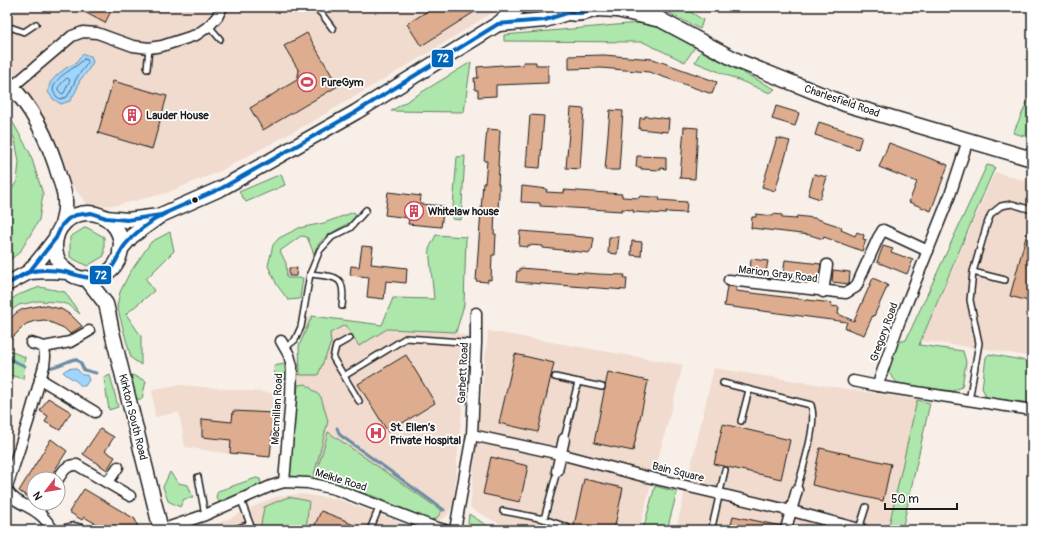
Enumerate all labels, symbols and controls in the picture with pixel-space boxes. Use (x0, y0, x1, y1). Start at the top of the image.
line badge: 72 (431, 49, 454, 68)
text: 72 (437, 52, 449, 65)
sports icon: PureGym (296, 71, 318, 93)
place label: PureGym (321, 76, 364, 89)
street label: Charlesfield Road (803, 82, 881, 120)
building icon: Lauder House (121, 104, 143, 126)
place label: Lauder House (146, 109, 209, 122)
unlabelled marker (190, 195, 200, 205)
building icon: Whitelaw house (403, 200, 425, 222)
place label: Whitelaw house (428, 205, 500, 218)
street label: Marion Gray Road (738, 263, 818, 285)
line badge: 72 (89, 265, 112, 285)
text: 72 (95, 269, 107, 282)
street label: Gregory Road (867, 301, 901, 363)
street label: Garbett Road (455, 342, 471, 404)
street label: Kirkton South Road (116, 372, 150, 462)
street label: Macmillan Road (269, 373, 285, 445)
place label: St. Ellen’s Private Hospital (390, 421, 462, 447)
hospital icon: St. Ellen’s Private Hospital (365, 422, 387, 444)
street label: Bain Square (651, 459, 706, 485)
street label: Meikle Road (314, 466, 368, 494)
north arrow (26, 471, 66, 511)
scale bar (885, 485, 957, 511)
text: N (30, 489, 45, 502)
text: 50 m (891, 492, 919, 507)

